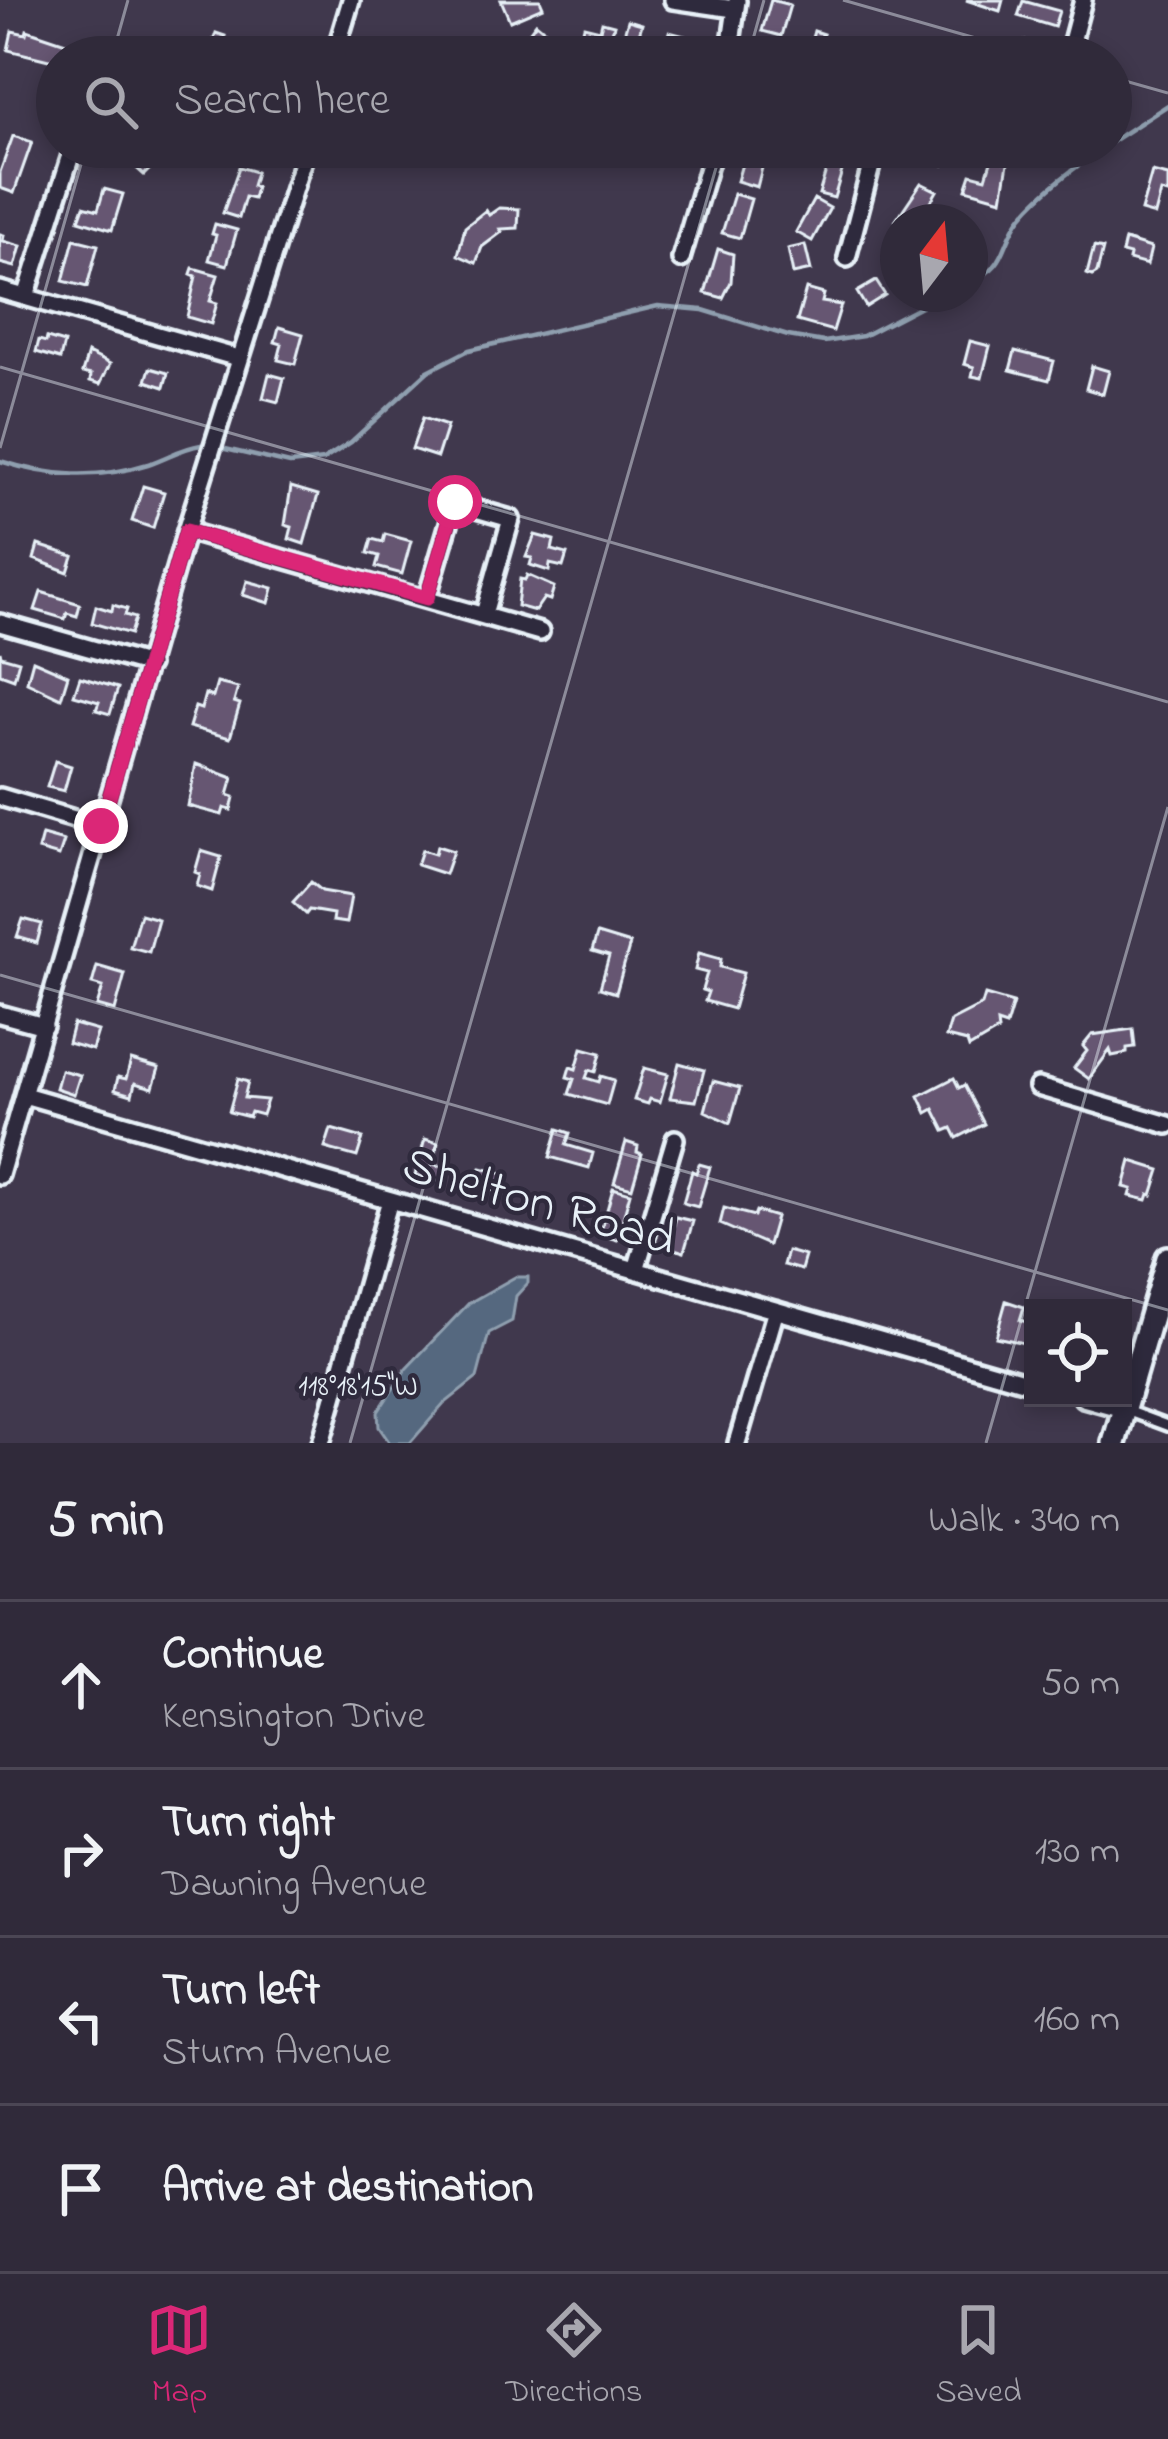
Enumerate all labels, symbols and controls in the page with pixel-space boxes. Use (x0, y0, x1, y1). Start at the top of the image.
search box (36, 36, 1132, 168)
icon: search (78, 69, 144, 135)
text: Search here (174, 69, 390, 135)
north arrow (880, 204, 988, 312)
route start (428, 475, 482, 529)
route end (74, 799, 128, 853)
street label: Shelton Road (393, 1130, 684, 1279)
map controls (1024, 1299, 1132, 1407)
button: locate (1024, 1299, 1132, 1407)
text: 118°18'15"W (298, 1366, 418, 1410)
text: 5 min (48, 1484, 164, 1559)
text: Walk · 340 m (928, 1493, 1120, 1550)
text: Continue (162, 1623, 323, 1689)
icon: ahead (48, 1652, 114, 1718)
text: 50 m (1041, 1656, 1120, 1713)
text: Kensington Drive (162, 1689, 425, 1746)
text: Turn right (162, 1791, 335, 1857)
icon: right (48, 1820, 114, 1886)
text: 130 m (1035, 1824, 1120, 1881)
text: Dawning Avenue (162, 1857, 427, 1914)
text: Turn left (162, 1959, 320, 2025)
icon: left (48, 1988, 114, 2054)
text: 160 m (1034, 1992, 1120, 2049)
text: Sturm Avenue (162, 2025, 391, 2082)
icon: arrive (48, 2156, 114, 2222)
text: Arrive at destination (162, 2156, 533, 2222)
tab: Map (146, 2297, 212, 2417)
tab: Directions (505, 2297, 643, 2417)
tab: Saved (935, 2297, 1022, 2417)

